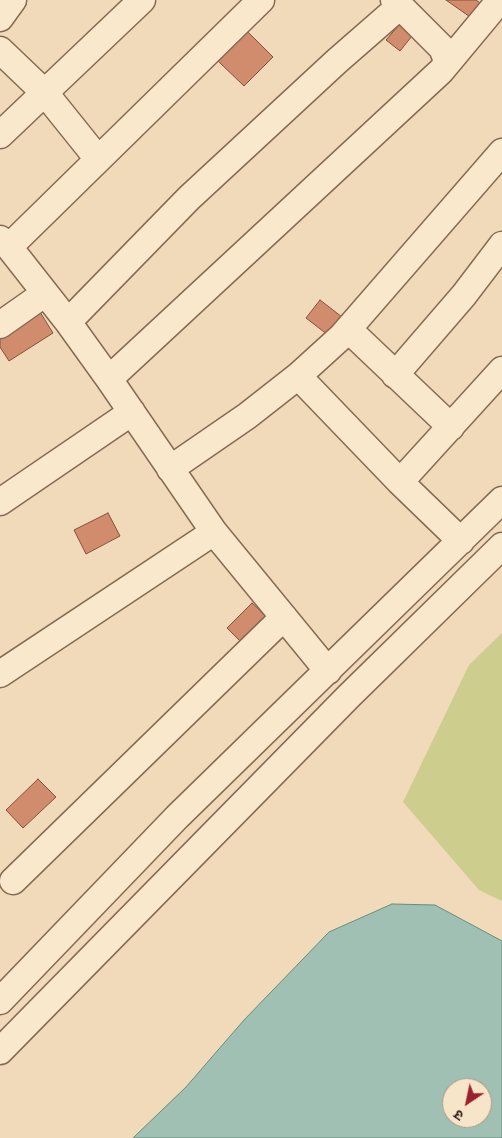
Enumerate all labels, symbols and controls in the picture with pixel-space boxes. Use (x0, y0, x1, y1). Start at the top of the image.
north arrow (442, 1078, 492, 1128)
text: उ (451, 1107, 466, 1124)

